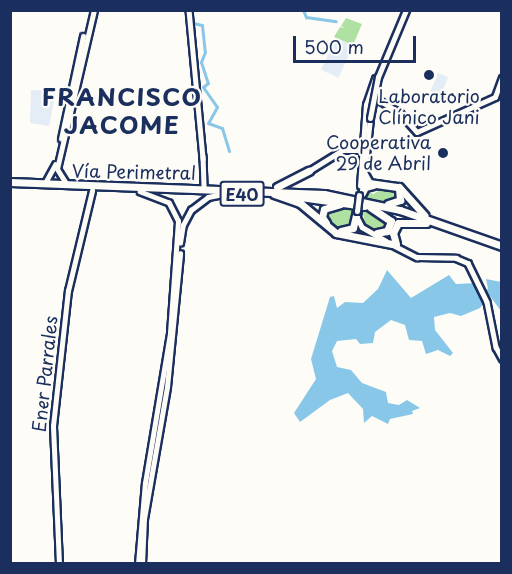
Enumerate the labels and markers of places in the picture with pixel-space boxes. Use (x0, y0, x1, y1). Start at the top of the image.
marker: Laboratorio Clínico Jani (420, 66, 438, 84)
place label: Laboratorio Clínico Jani (378, 86, 480, 128)
place label: Cooperativa 29 de Abril (326, 132, 431, 174)
marker: Cooperativa 29 de Abril (436, 146, 450, 160)

